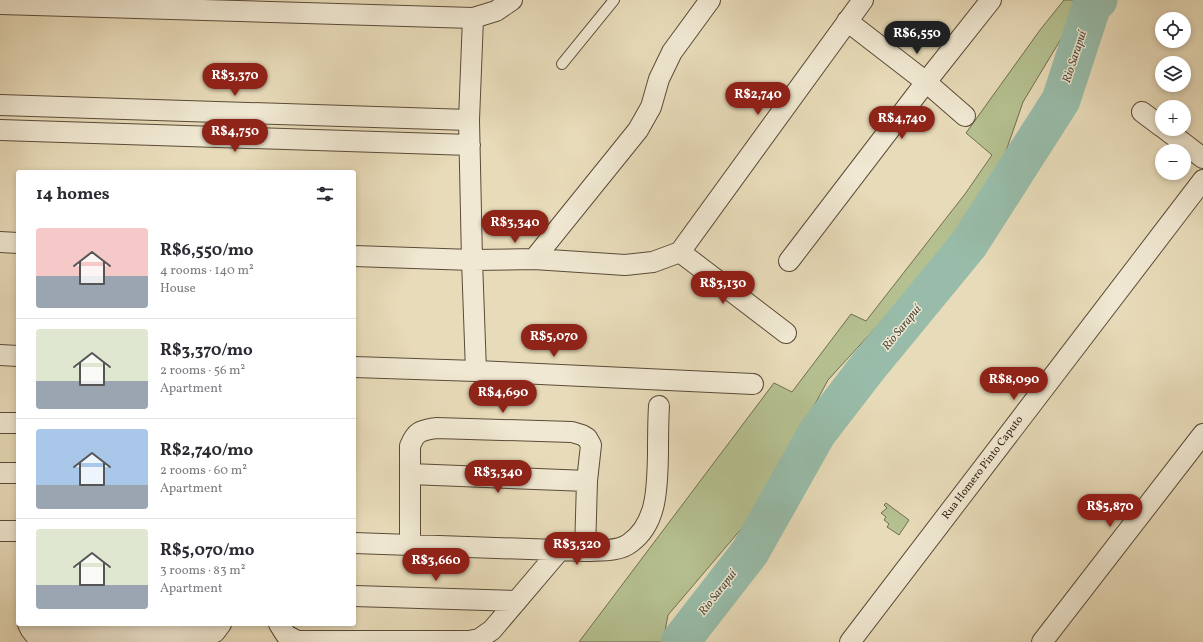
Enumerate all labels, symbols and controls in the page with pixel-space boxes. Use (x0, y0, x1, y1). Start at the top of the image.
map controls (1155, 12, 1191, 180)
button: locate (1155, 12, 1191, 48)
pin: R$6,550 (880, 21, 954, 55)
text: R$6,550 (893, 25, 941, 43)
water label: Rio Sarapuí (1059, 28, 1091, 85)
button: layers (1155, 56, 1191, 92)
pin: R$3,370 (198, 63, 272, 97)
text: R$3,370 (212, 67, 258, 85)
pin: R$2,740 (721, 82, 795, 116)
text: R$2,740 (734, 86, 782, 104)
button: + (1155, 100, 1191, 136)
pin: R$4,740 (865, 106, 939, 140)
text: R$4,740 (878, 110, 926, 128)
pin: R$4,750 (198, 119, 272, 153)
text: R$4,750 (211, 123, 259, 141)
button: − (1155, 144, 1191, 180)
text: 14 homes (36, 183, 110, 206)
icon: filters (314, 183, 336, 205)
pin: R$3,340 (478, 210, 552, 244)
text: R$3,340 (491, 214, 539, 232)
text: R$6,550/mo (160, 239, 254, 262)
icon: home (68, 244, 116, 292)
text: 4 rooms · 140 m² (160, 262, 254, 280)
pin: R$3,130 (686, 271, 760, 305)
text: R$3,130 (700, 275, 746, 293)
text: House (160, 280, 196, 298)
water label: Rio Sarapuí (879, 301, 926, 354)
pin: R$5,070 (517, 324, 591, 358)
text: R$5,070 (530, 328, 578, 346)
text: R$3,370/mo (160, 339, 253, 362)
icon: home (68, 345, 116, 393)
text: 2 rooms · 56 m² (160, 362, 245, 380)
pin: R$8,090 (977, 367, 1051, 401)
text: R$8,090 (989, 371, 1039, 389)
text: Apartment (160, 380, 223, 398)
pin: R$4,690 (466, 380, 540, 414)
text: R$4,690 (478, 384, 528, 402)
street label: Rua Homero Pinto Caputo (939, 413, 1027, 523)
text: R$2,740/mo (160, 439, 253, 462)
icon: home (68, 445, 116, 493)
pin: R$3,340 (461, 460, 535, 494)
text: 2 rooms · 60 m² (160, 462, 247, 480)
text: R$3,340 (474, 464, 522, 482)
text: Apartment (160, 480, 223, 498)
pin: R$5,870 (1073, 494, 1147, 528)
text: R$5,870 (1086, 498, 1134, 516)
pin: R$3,320 (540, 532, 614, 566)
text: R$3,320 (553, 536, 601, 554)
text: R$5,070/mo (160, 539, 254, 562)
icon: home (68, 545, 116, 593)
pin: R$3,660 (399, 548, 473, 582)
text: R$3,660 (411, 552, 461, 570)
text: 3 rooms · 83 m² (160, 562, 246, 580)
water label: Rio Sarapuí (695, 566, 742, 619)
text: Apartment (160, 580, 223, 598)

